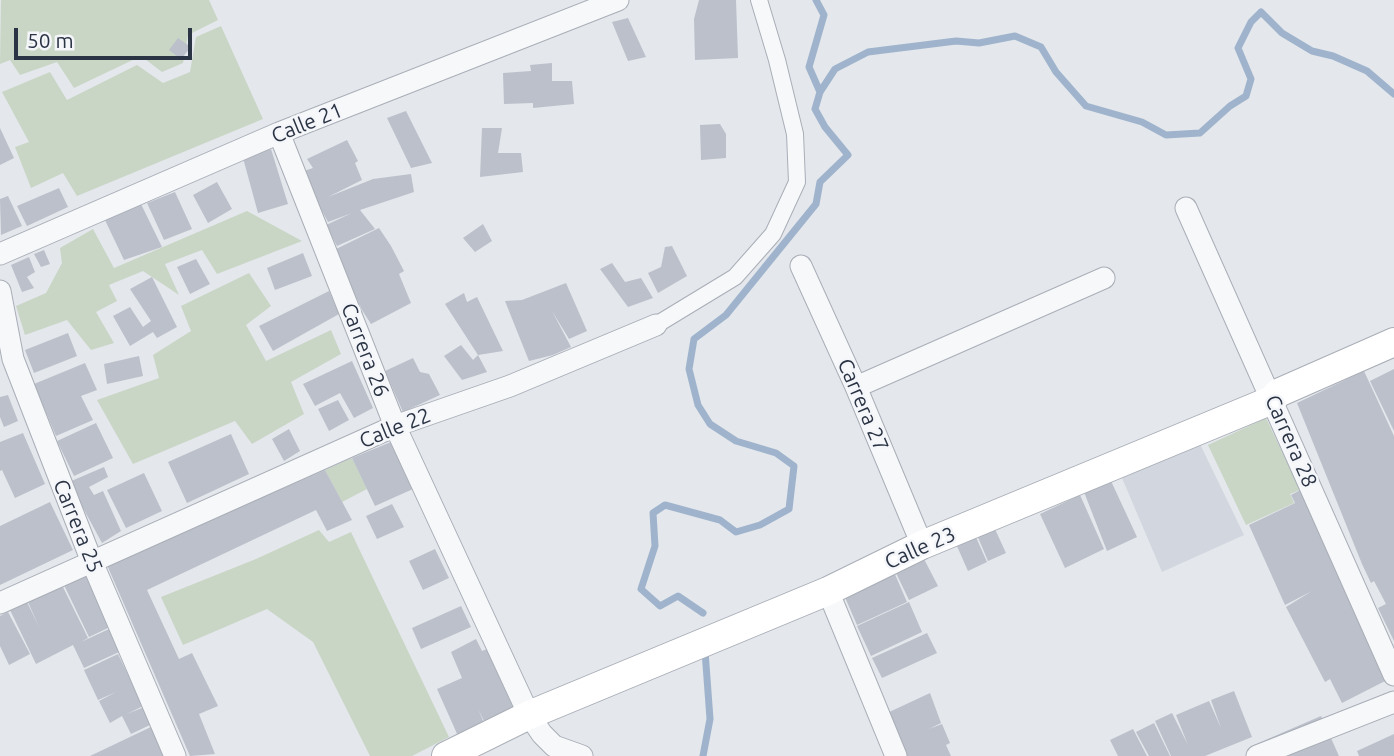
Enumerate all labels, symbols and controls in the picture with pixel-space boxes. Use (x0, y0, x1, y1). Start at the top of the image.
scale bar (18, 14, 196, 58)
text: 50 m (27, 28, 74, 52)
street label: Calle 21 (268, 97, 346, 149)
street label: Carrera 26 (336, 300, 394, 400)
street label: Carrera 27 (832, 355, 894, 455)
street label: Carrera 28 (1259, 391, 1323, 491)
street label: Calle 22 (356, 402, 434, 454)
street label: Carrera 25 (48, 476, 108, 576)
street label: Calle 23 (881, 521, 959, 575)

